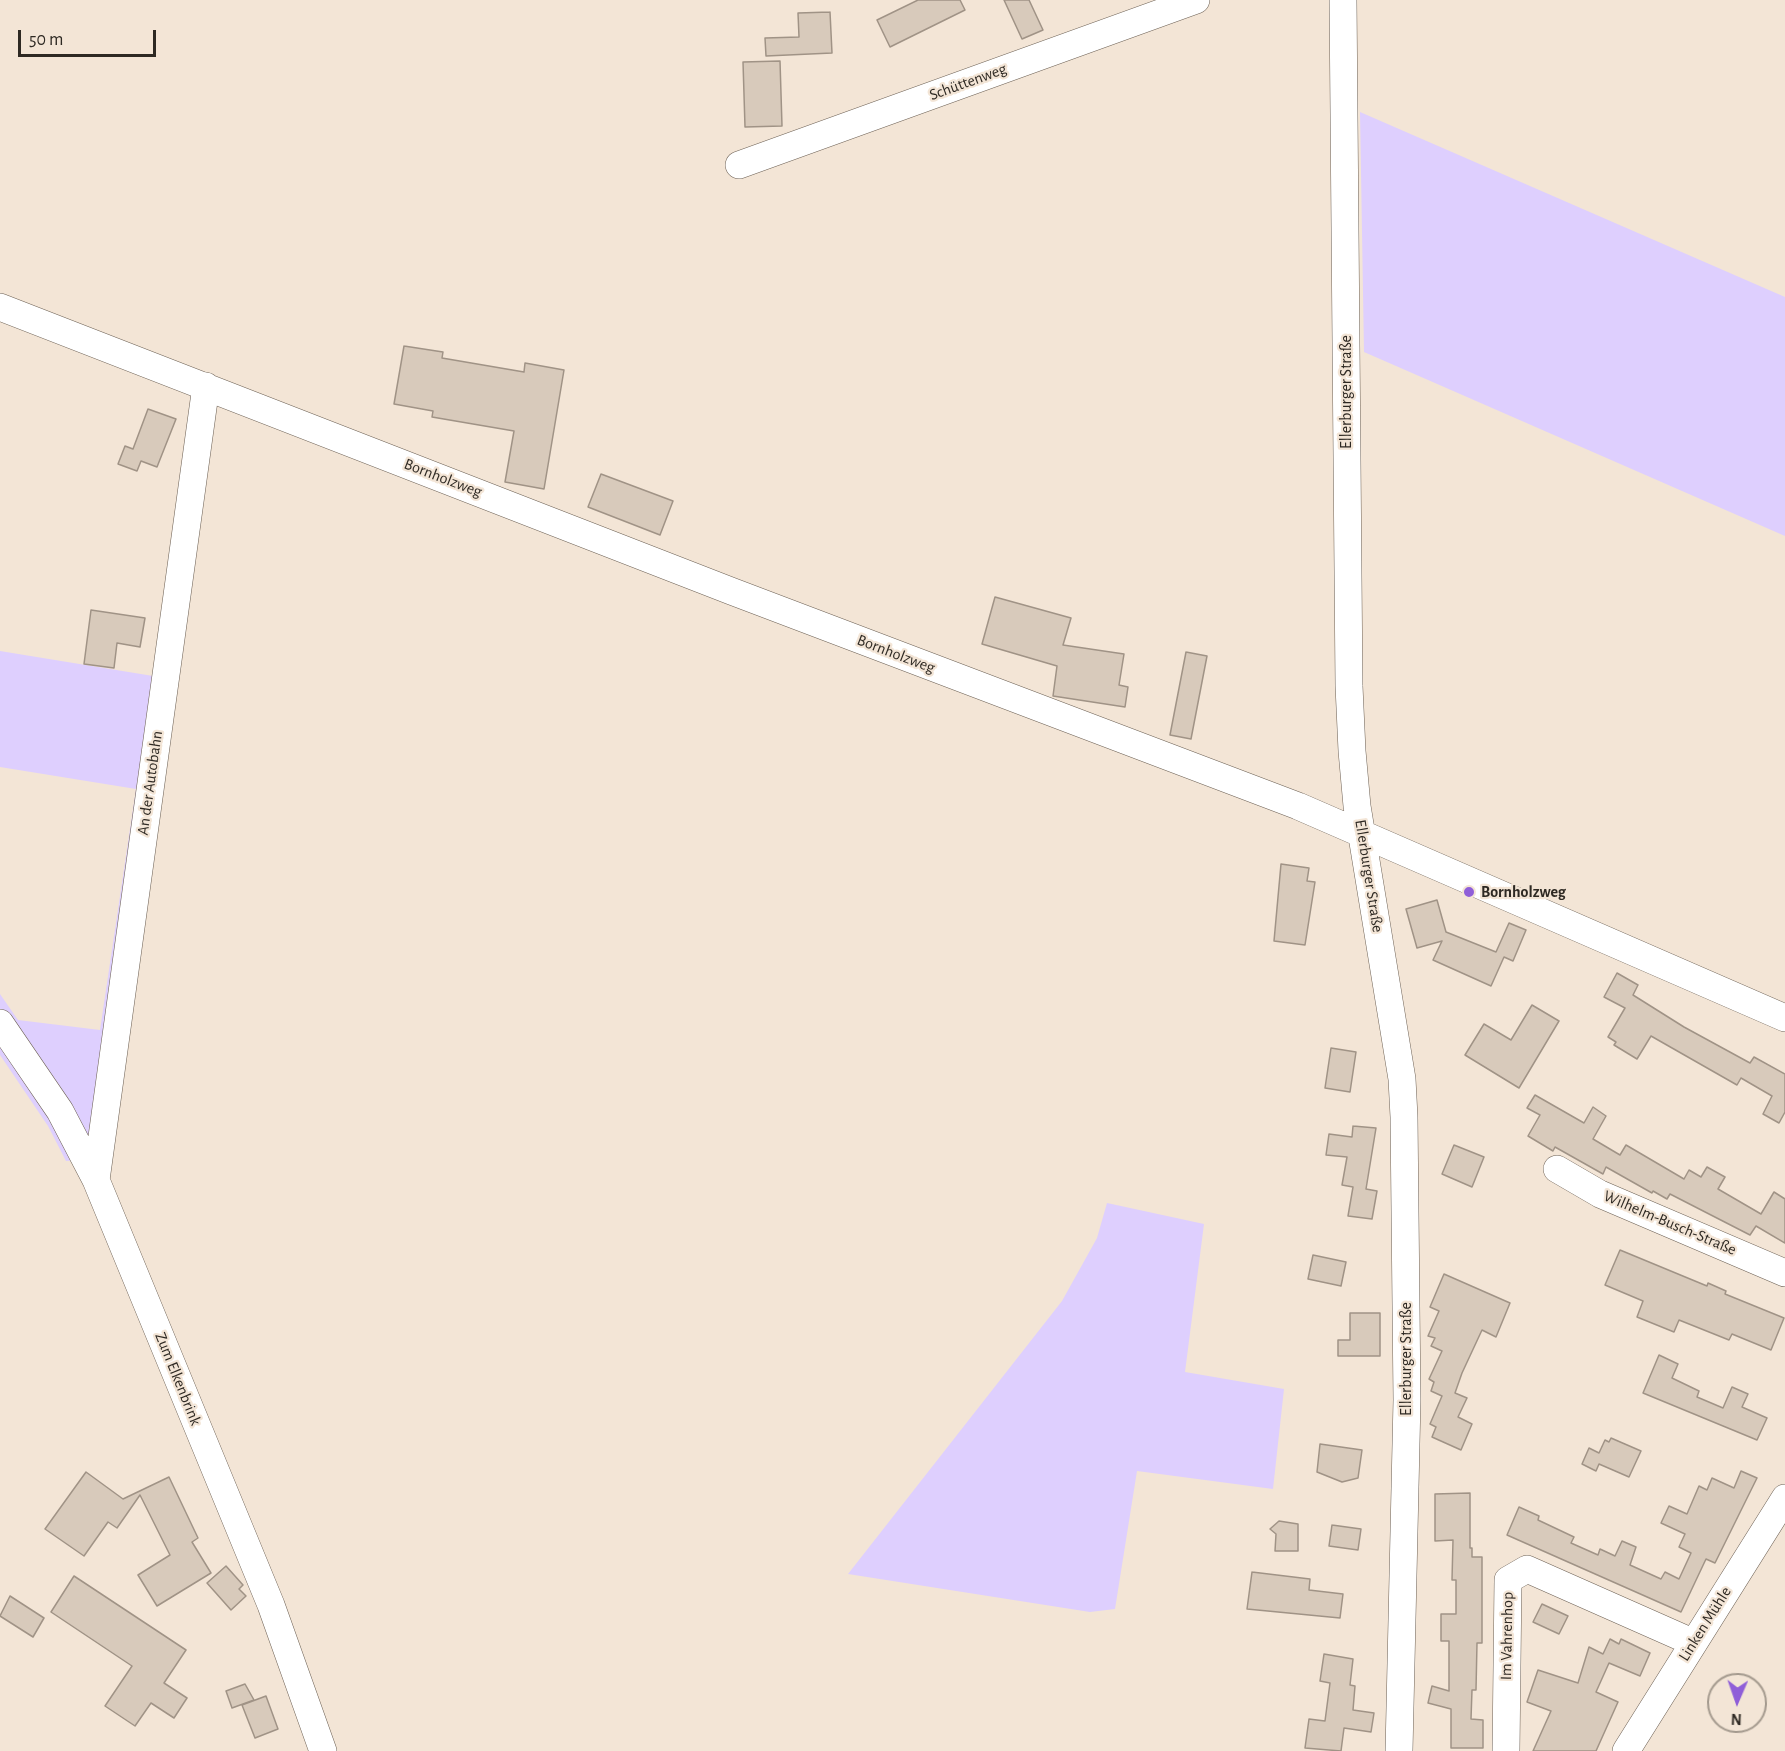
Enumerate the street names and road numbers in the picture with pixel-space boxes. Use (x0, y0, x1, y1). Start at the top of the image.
street label: Schüttenweg (927, 59, 1009, 105)
street label: Ellerburger Straße (1336, 335, 1356, 449)
street label: Bornholzweg (401, 454, 485, 502)
street label: Bornholzweg (854, 630, 938, 678)
street label: An der Autobahn (133, 730, 167, 836)
street label: Ellerburger Straße (1351, 818, 1387, 934)
street label: Wilhelm-Busch-Straße (1601, 1186, 1739, 1260)
street label: Ellerburger Straße (1396, 1302, 1416, 1416)
street label: Zum Elkenbrink (151, 1330, 205, 1428)
street label: Linken Mühle (1675, 1583, 1735, 1665)
street label: Im Vahrenhop (1497, 1592, 1517, 1680)

